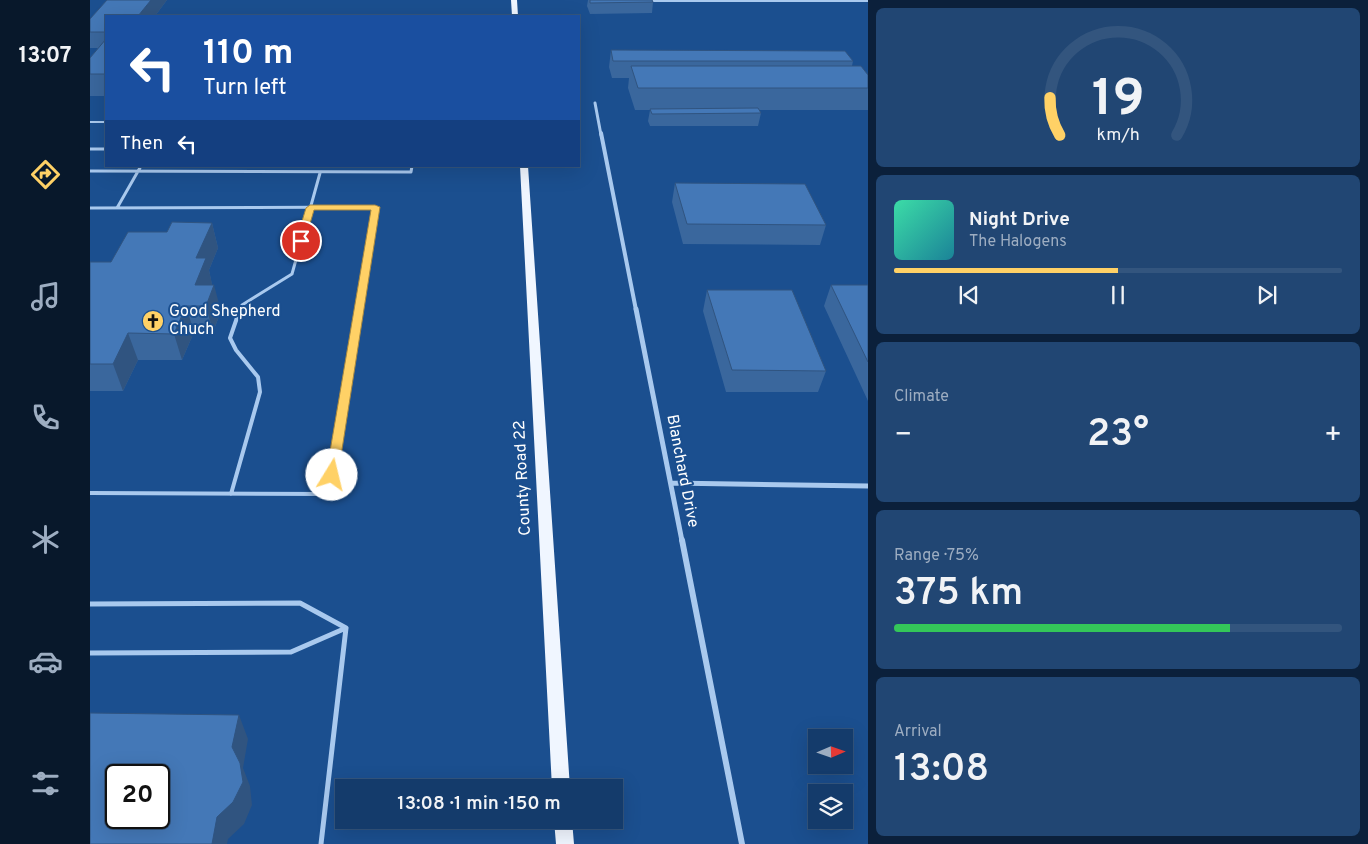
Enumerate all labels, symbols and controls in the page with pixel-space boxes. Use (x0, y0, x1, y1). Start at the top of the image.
text: 110 m (203, 32, 293, 76)
icon: left (120, 35, 185, 100)
text: 13:07 (18, 43, 72, 70)
text: 19 (1092, 68, 1144, 134)
text: Turn left (203, 75, 286, 102)
text: km/h (1096, 124, 1140, 147)
icon: left (173, 130, 201, 158)
text: Then (120, 132, 163, 156)
icon: directions (28, 157, 63, 192)
text: Night Drive (969, 208, 1070, 232)
pin (280, 220, 322, 262)
icon: arrive (287, 227, 315, 255)
text: The Halogens (969, 232, 1067, 252)
icon: music (28, 279, 63, 314)
icon: previous (955, 281, 983, 309)
icon: pause (1104, 281, 1132, 309)
icon: next (1253, 281, 1281, 309)
place label: Good Shepherd Chuch (169, 302, 281, 340)
church icon: Good Shepherd Chuch (141, 309, 165, 333)
text: Climate (894, 387, 949, 407)
icon: phone (28, 400, 63, 435)
text: 23° (1087, 411, 1149, 460)
street label: Blanchard Drive (661, 413, 703, 529)
text: − (894, 418, 912, 454)
text: + (1324, 418, 1342, 454)
street label: County Road 22 (510, 420, 536, 536)
position arrow (305, 448, 357, 500)
icon: climate (28, 522, 63, 557)
text: Range · 75% (894, 546, 979, 566)
text: 375 km (894, 570, 1023, 619)
icon: car (28, 644, 63, 679)
text: Arrival (894, 722, 942, 742)
north arrow (808, 729, 852, 774)
map controls (808, 729, 853, 829)
text: 13:08 (894, 746, 989, 795)
speed limit sign: 20 (105, 764, 170, 829)
icon: filters (28, 766, 63, 801)
button: layers (808, 784, 853, 829)
text: 13:08 · 1 min · 150 m (397, 792, 561, 816)

